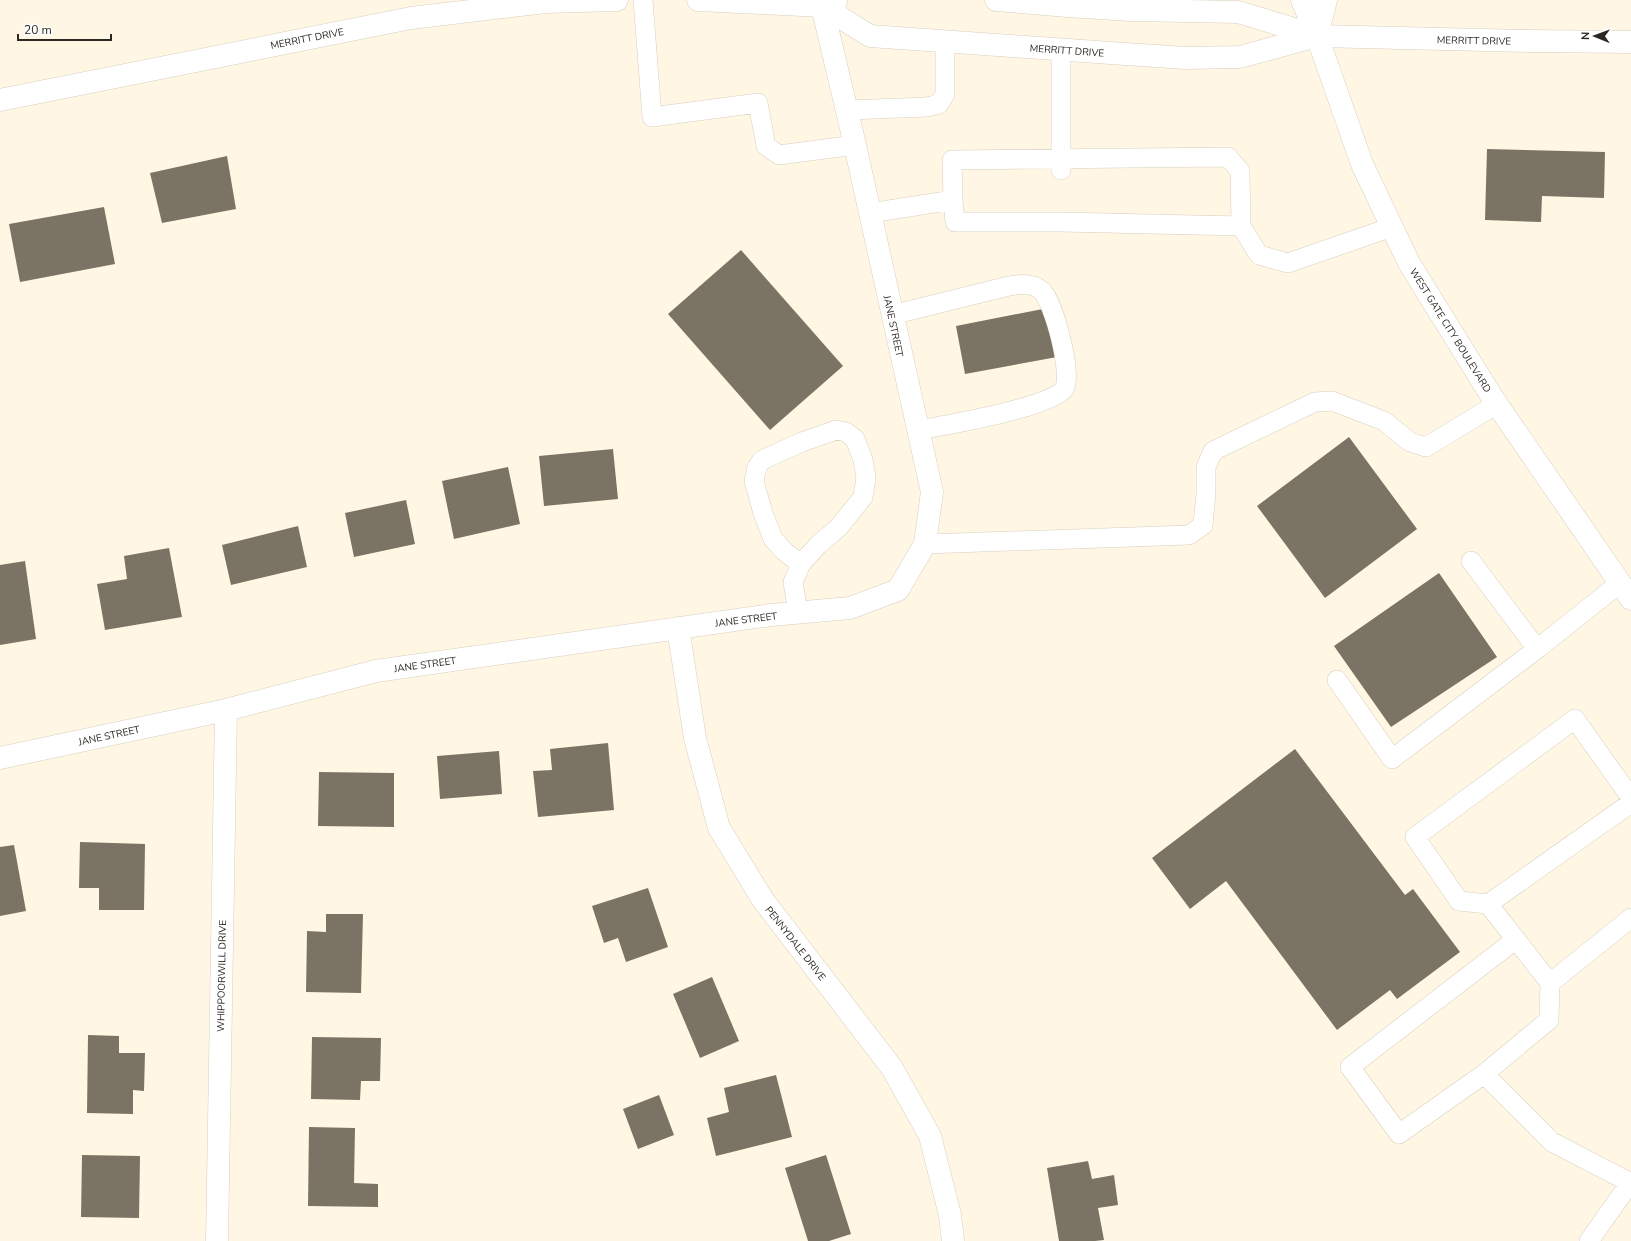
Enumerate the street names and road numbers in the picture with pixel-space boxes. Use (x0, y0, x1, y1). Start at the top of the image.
street label: MERRITT DRIVE (269, 25, 345, 53)
street label: MERRITT DRIVE (1437, 33, 1511, 49)
street label: MERRITT DRIVE (1029, 41, 1105, 61)
street label: WEST GATE CITY BOULEVARD (1406, 266, 1494, 395)
street label: JANE STREET (879, 293, 906, 358)
street label: JANE STREET (713, 609, 778, 631)
street label: JANE STREET (392, 654, 457, 676)
street label: JANE STREET (76, 723, 141, 750)
street label: PENNYDALE DRIVE (762, 903, 829, 984)
street label: WHIPPOORWILL DRIVE (214, 920, 230, 1032)

